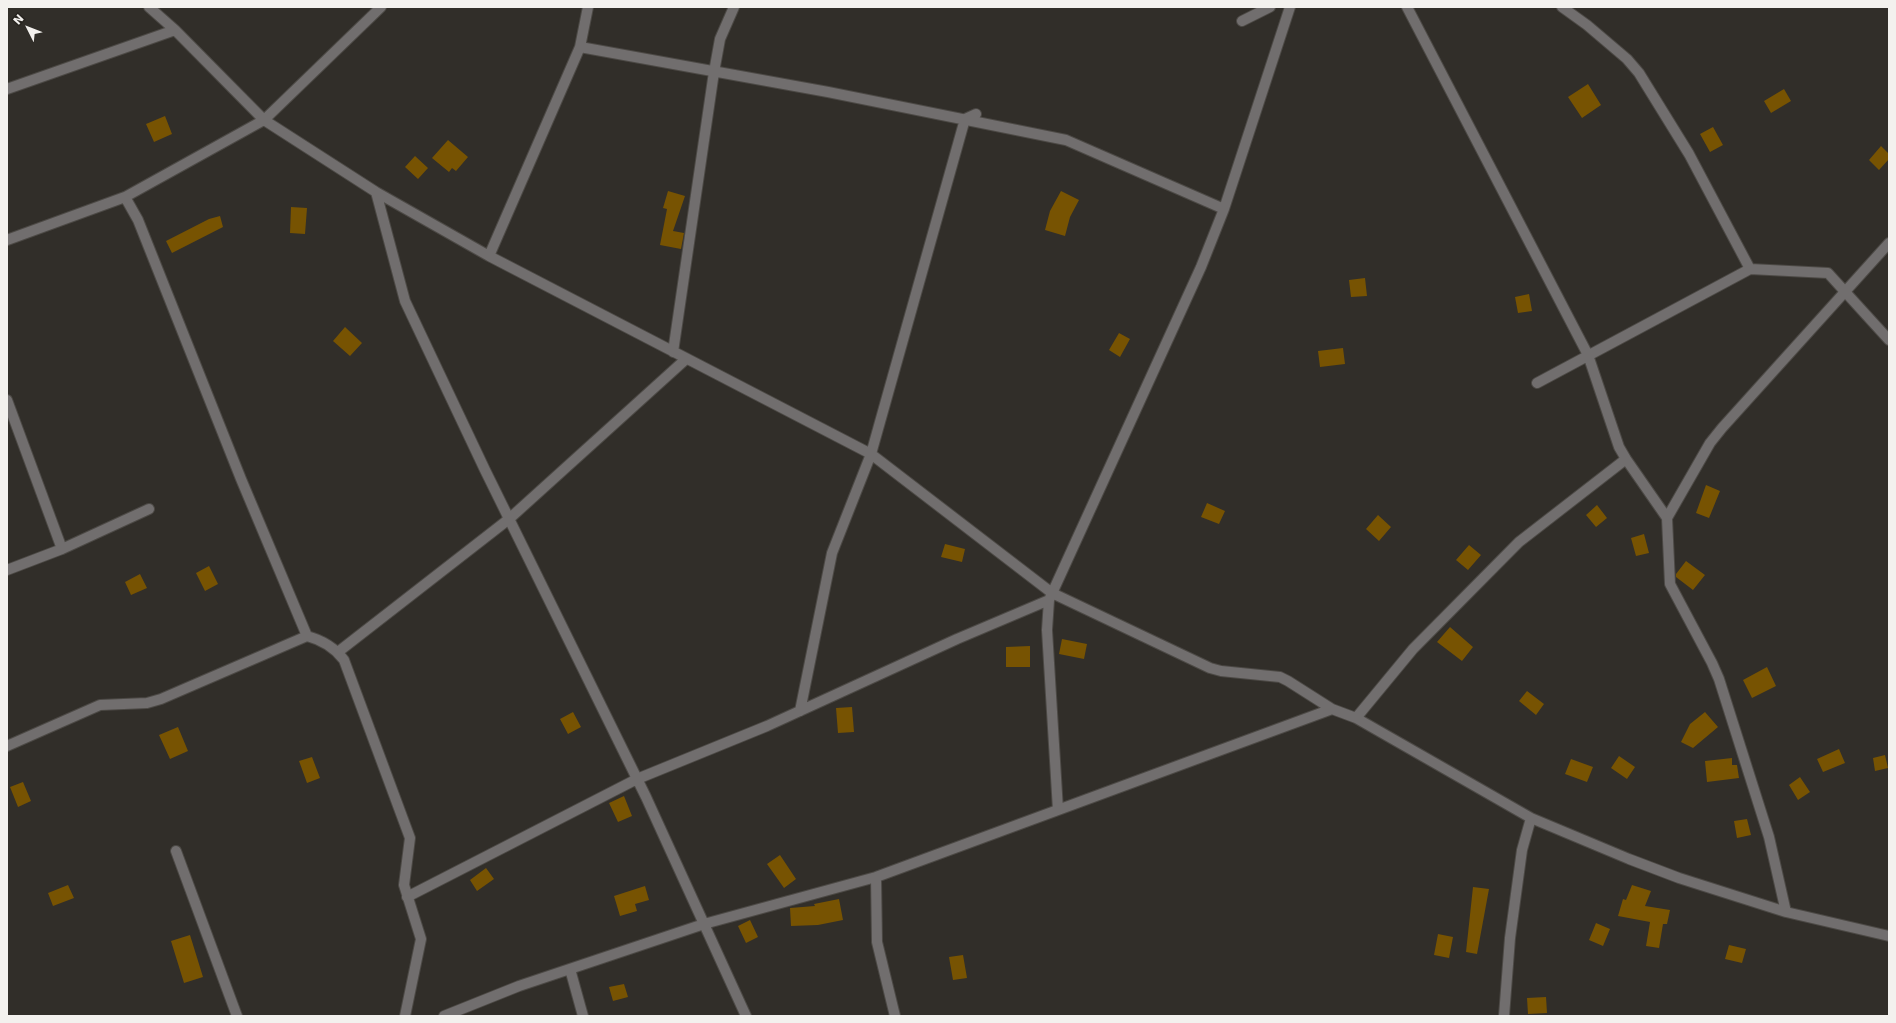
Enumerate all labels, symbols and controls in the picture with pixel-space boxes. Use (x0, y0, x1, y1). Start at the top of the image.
north arrow (8, 8, 48, 48)
text: N (11, 12, 27, 27)

